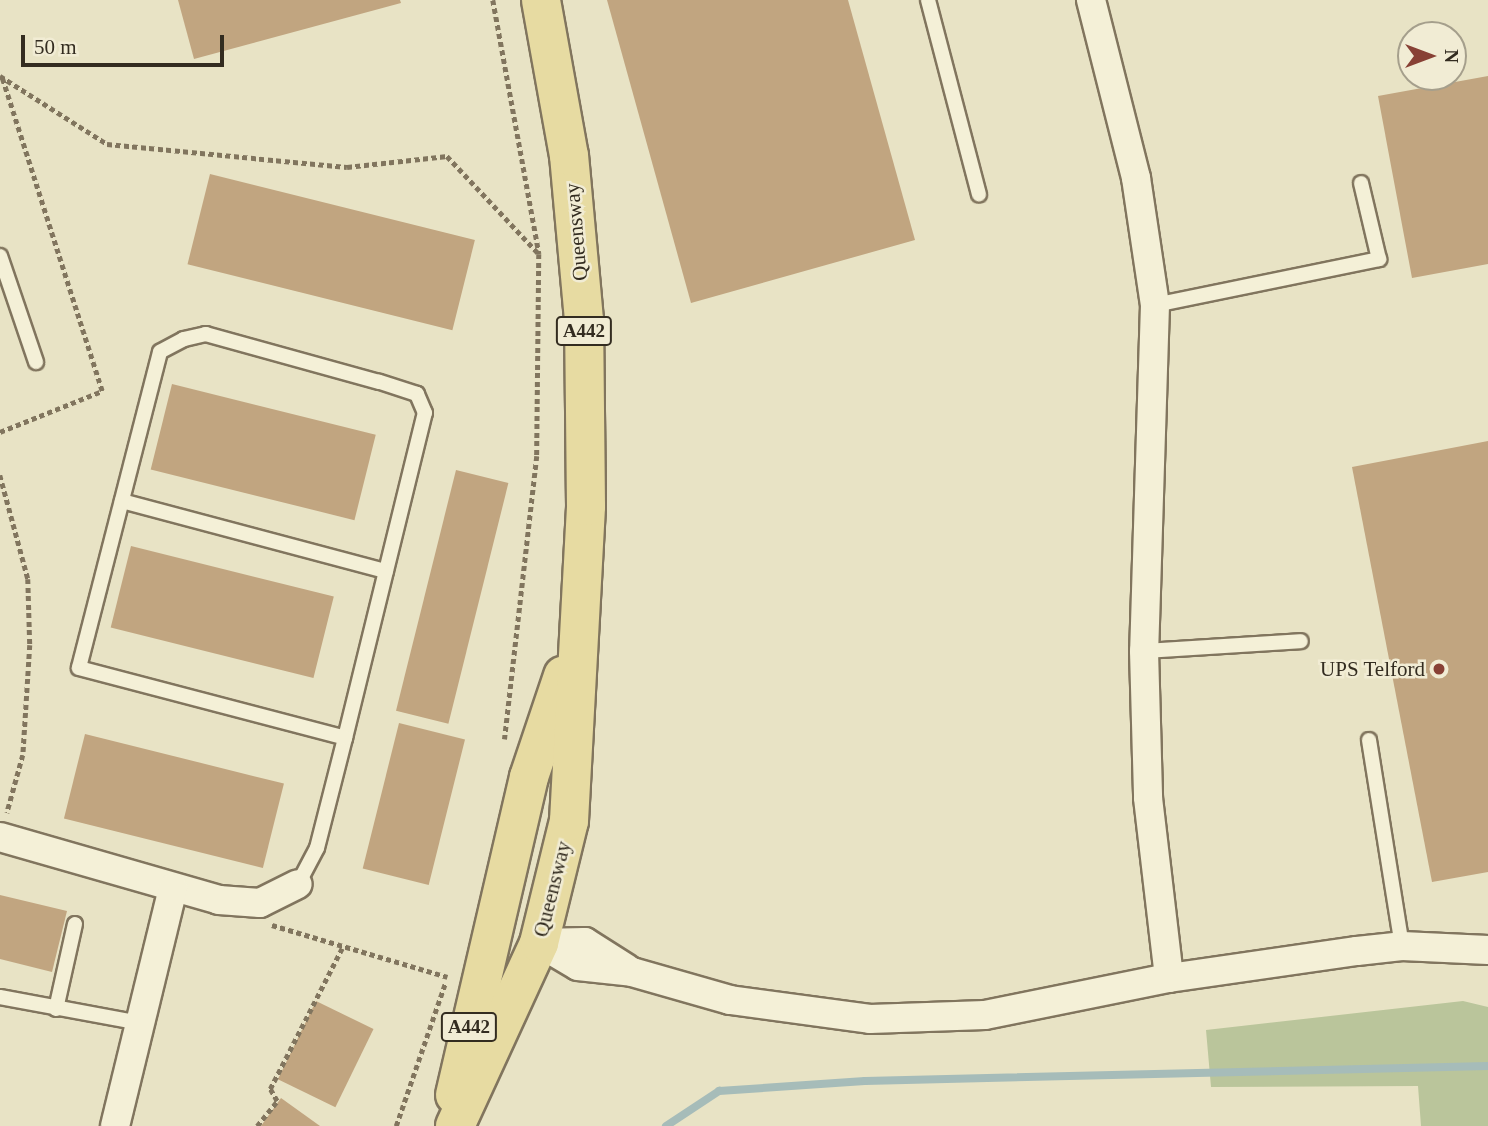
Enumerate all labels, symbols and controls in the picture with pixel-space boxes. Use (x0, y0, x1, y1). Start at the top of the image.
scale bar (24, 21, 228, 65)
north arrow (1397, 21, 1467, 91)
text: 50 m (34, 35, 77, 59)
text: N (1441, 49, 1462, 63)
street label: Queensway (559, 182, 593, 282)
road number: A442 (554, 316, 614, 346)
place label: UPS Telford (1320, 656, 1425, 682)
marker: UPS Telford (1431, 661, 1447, 677)
street label: Queensway (528, 838, 576, 940)
road number: A442 (439, 1012, 499, 1042)

